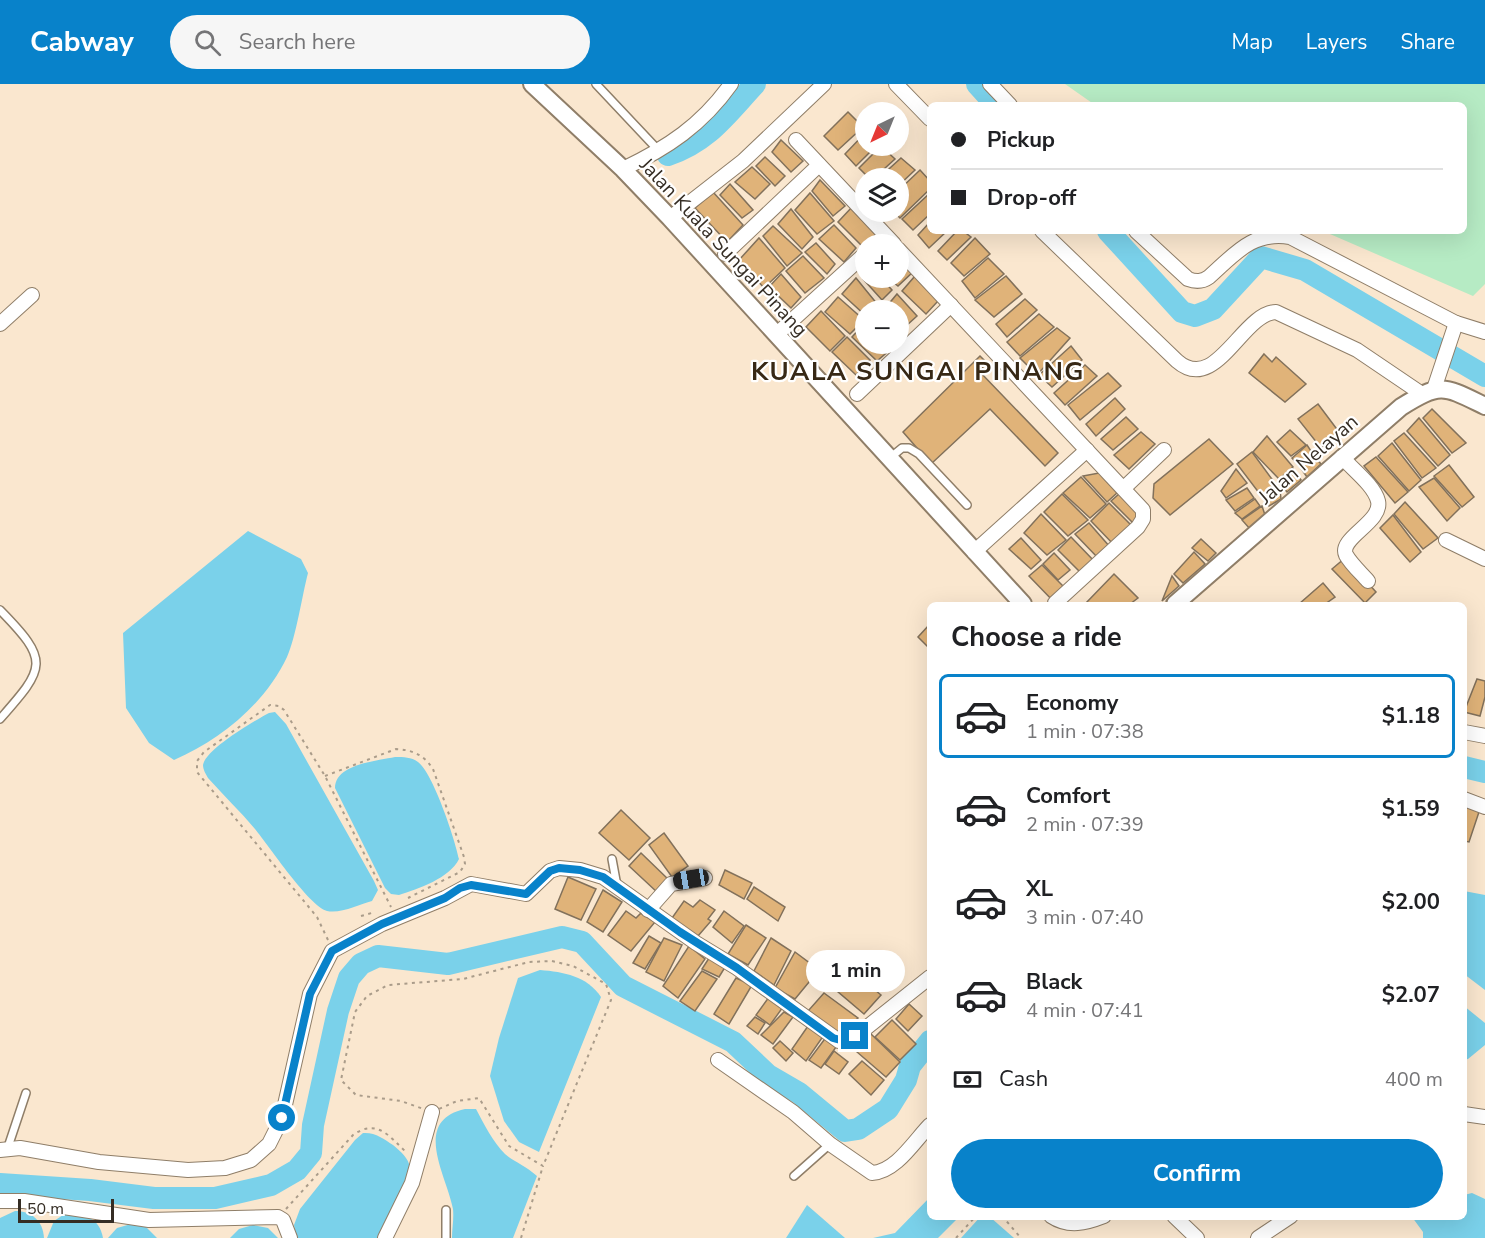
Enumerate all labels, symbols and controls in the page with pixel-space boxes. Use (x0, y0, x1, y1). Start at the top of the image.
search box (170, 15, 590, 69)
text: Cabway (30, 23, 134, 61)
icon: search (191, 26, 224, 59)
text: Search here (239, 27, 355, 57)
text: Map (1231, 28, 1273, 56)
text: Layers (1306, 28, 1367, 56)
text: Share (1400, 28, 1455, 56)
north arrow (855, 102, 909, 156)
map controls (855, 102, 909, 354)
text: Pickup (987, 125, 1055, 155)
street label: Jalan Kuala Sungai Pinang (633, 151, 814, 343)
button: layers (855, 168, 909, 222)
text: Drop-off (987, 183, 1076, 213)
button: + (855, 234, 909, 288)
button: − (855, 300, 909, 354)
district label: KUALA SUNGAI PINANG (751, 354, 1085, 389)
street label: Jalan Nelayan (1252, 409, 1364, 511)
text: Choose a ride (951, 619, 1122, 656)
text: Economy (1026, 688, 1118, 718)
icon: car (954, 689, 1008, 743)
text: $1.18 (1382, 701, 1440, 731)
text: 1 min · 07:38 (1026, 718, 1144, 745)
text: Comfort (1026, 781, 1110, 811)
icon: car (954, 782, 1008, 836)
text: $1.59 (1382, 794, 1440, 824)
text: 2 min · 07:39 (1026, 811, 1144, 838)
car (672, 867, 710, 891)
text: XL (1026, 874, 1053, 904)
icon: car (954, 875, 1008, 929)
text: $2.00 (1382, 887, 1440, 917)
text: 3 min · 07:40 (1026, 904, 1144, 931)
callout: 1 min (806, 949, 904, 991)
text: 1 min (830, 957, 881, 984)
text: Black (1026, 967, 1082, 997)
icon: car (954, 968, 1008, 1022)
text: $2.07 (1382, 980, 1440, 1010)
text: 4 min · 07:41 (1026, 997, 1144, 1024)
route end (841, 1022, 868, 1049)
icon: cash (951, 1063, 984, 1096)
text: Cash (999, 1064, 1048, 1094)
text: 400 m (1385, 1066, 1443, 1093)
route start (268, 1104, 295, 1131)
button: Confirm (951, 1139, 1443, 1208)
scale bar (18, 1196, 114, 1224)
text: 50 m (27, 1198, 64, 1220)

